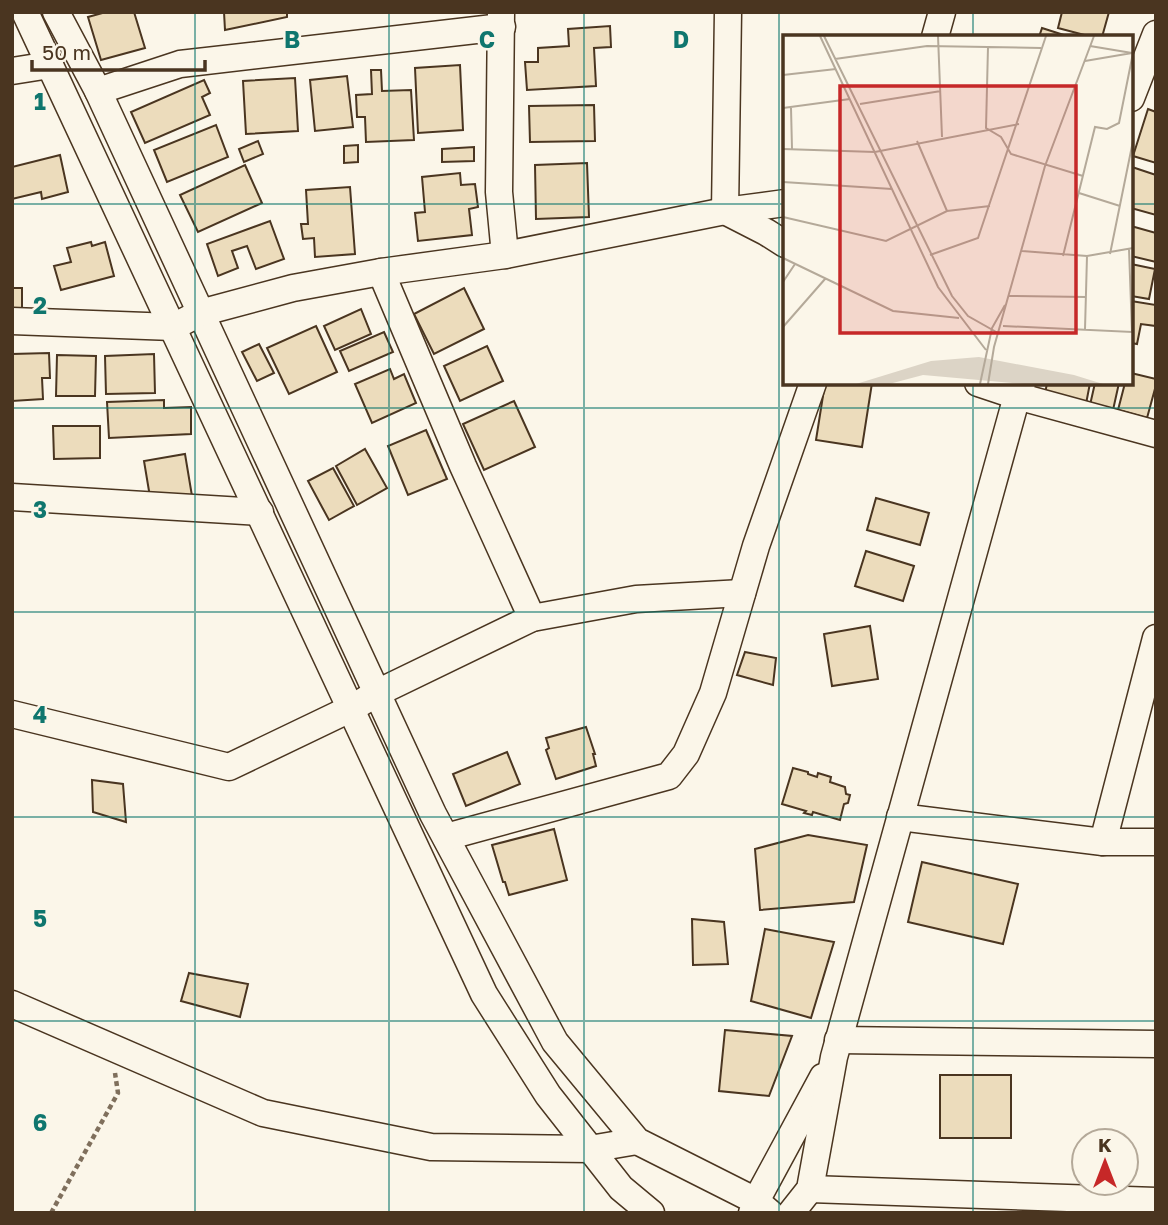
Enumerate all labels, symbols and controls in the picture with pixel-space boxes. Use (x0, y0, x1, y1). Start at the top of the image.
text: B (284, 25, 300, 53)
text: C (479, 25, 495, 53)
text: D (673, 25, 689, 53)
scale bar (32, 28, 205, 72)
inset map (783, 35, 1133, 385)
text: 50 m (42, 39, 91, 65)
text: 1 (34, 87, 46, 115)
text: 2 (33, 291, 47, 319)
text: 3 (33, 495, 47, 523)
text: 4 (33, 700, 47, 728)
text: 5 (33, 904, 47, 932)
text: 6 (33, 1108, 47, 1136)
north arrow (1070, 1127, 1140, 1197)
text: K (1098, 1133, 1112, 1156)

